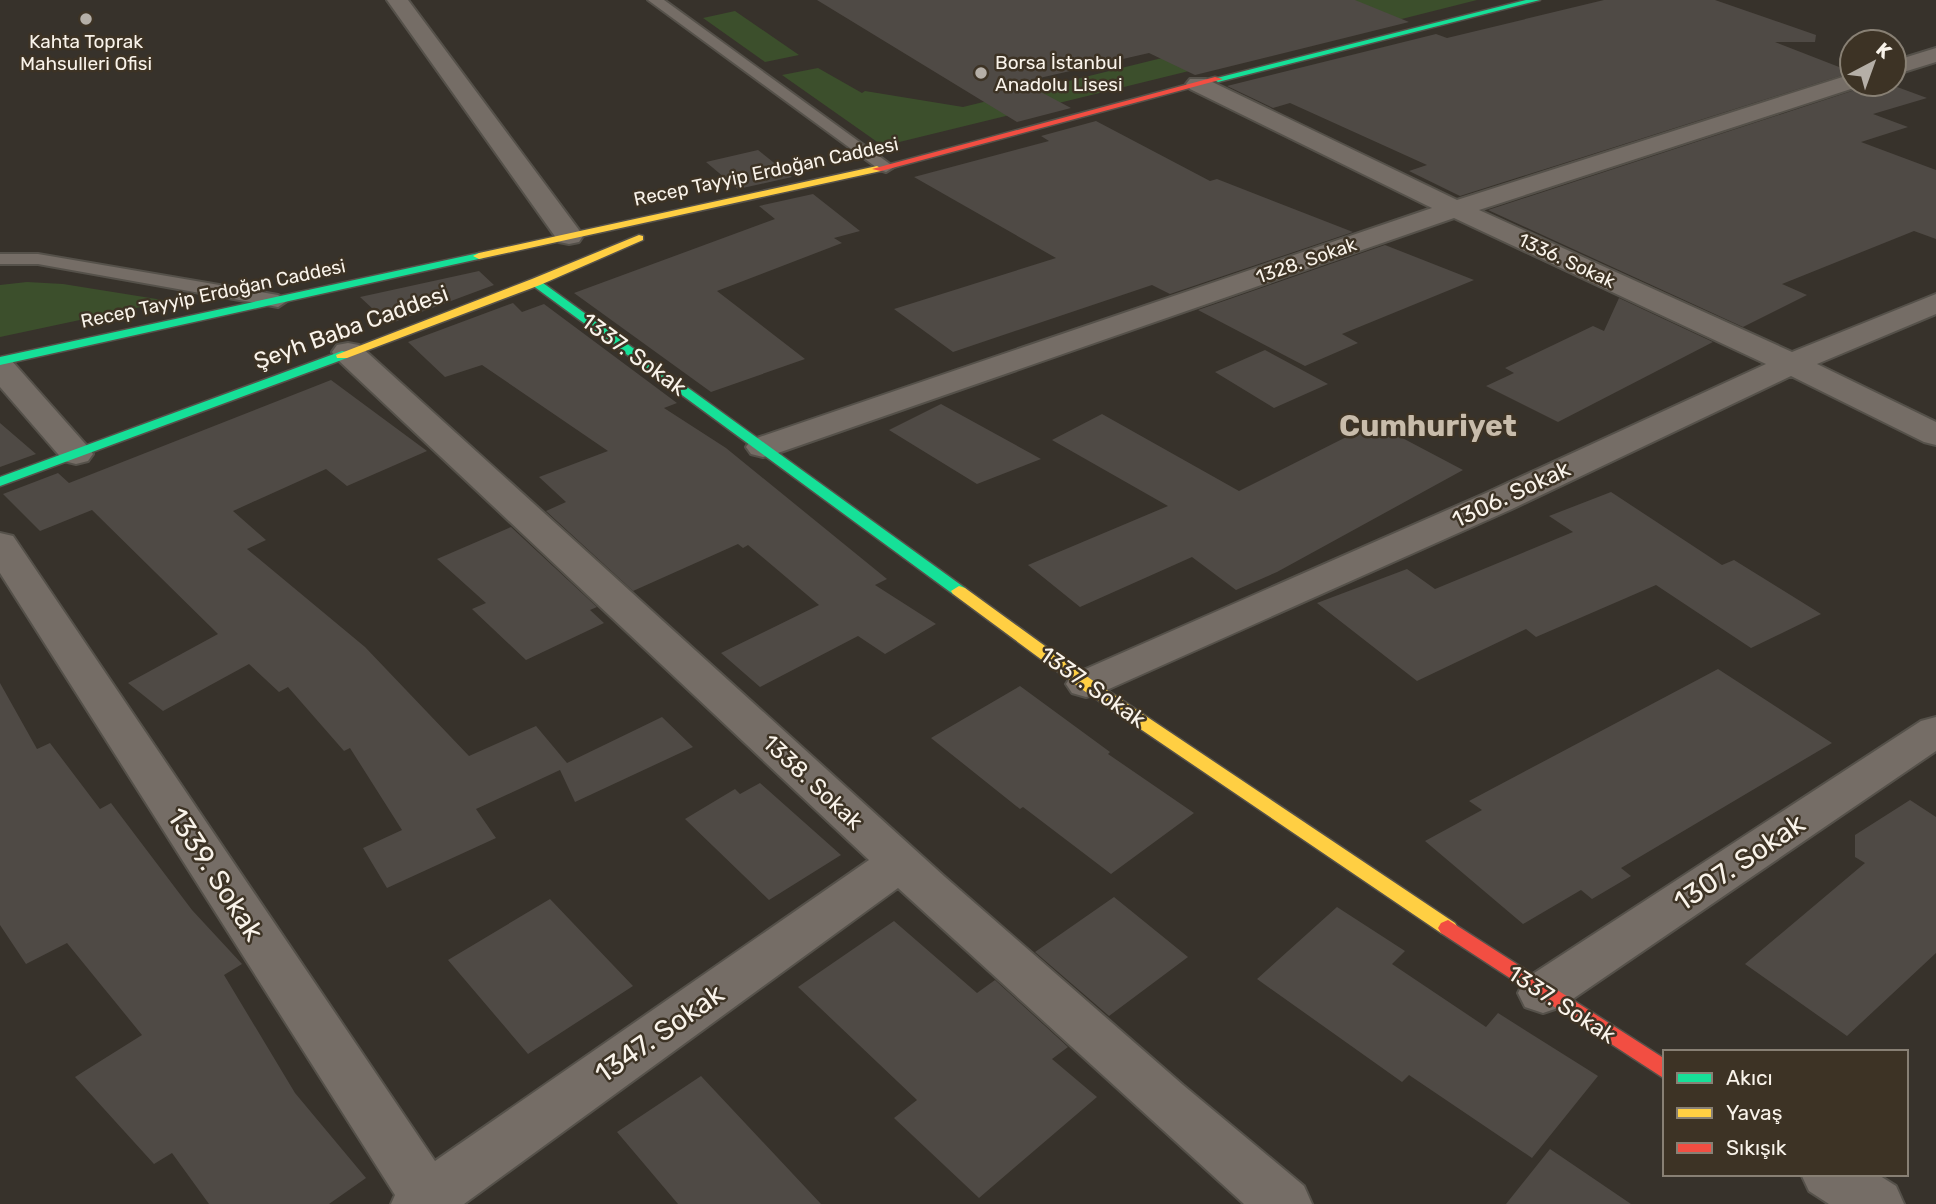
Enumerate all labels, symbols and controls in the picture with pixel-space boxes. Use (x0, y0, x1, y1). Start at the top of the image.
marker: Kahta Toprak Mahsulleri Ofisi (78, 11, 94, 27)
north arrow (1838, 28, 1908, 98)
place label: Kahta Toprak Mahsulleri Ofisi (20, 30, 152, 75)
text: K (1872, 38, 1896, 64)
place label: Borsa İstanbul Anadolu Lisesi (995, 51, 1123, 96)
marker: Borsa İstanbul Anadolu Lisesi (973, 65, 989, 81)
street label: Recep Tayyip Erdoğan Caddesi (632, 132, 901, 211)
street label: 1336. Sokak (1515, 228, 1619, 293)
street label: 1328. Sokak (1253, 232, 1360, 288)
street label: Recep Tayyip Erdoğan Caddesi (79, 254, 348, 333)
street label: Şeyh Baba Caddesi (250, 279, 452, 375)
street label: 1337. Sokak (576, 307, 692, 402)
district label: Cumhuriyet (1339, 408, 1517, 444)
street label: 1306. Sokak (1447, 454, 1575, 534)
street label: 1337. Sokak (1035, 640, 1151, 734)
street label: 1338. Sokak (757, 728, 869, 836)
street label: 1339. Sokak (160, 802, 271, 947)
street label: 1307. Sokak (1668, 806, 1811, 918)
street label: 1337. Sokak (1503, 959, 1621, 1049)
street label: 1347. Sokak (589, 977, 731, 1090)
legend (1663, 1050, 1908, 1176)
text: Akıcı (1726, 1065, 1773, 1090)
text: Yavaş (1726, 1100, 1782, 1125)
text: Sıkışık (1726, 1135, 1787, 1160)

